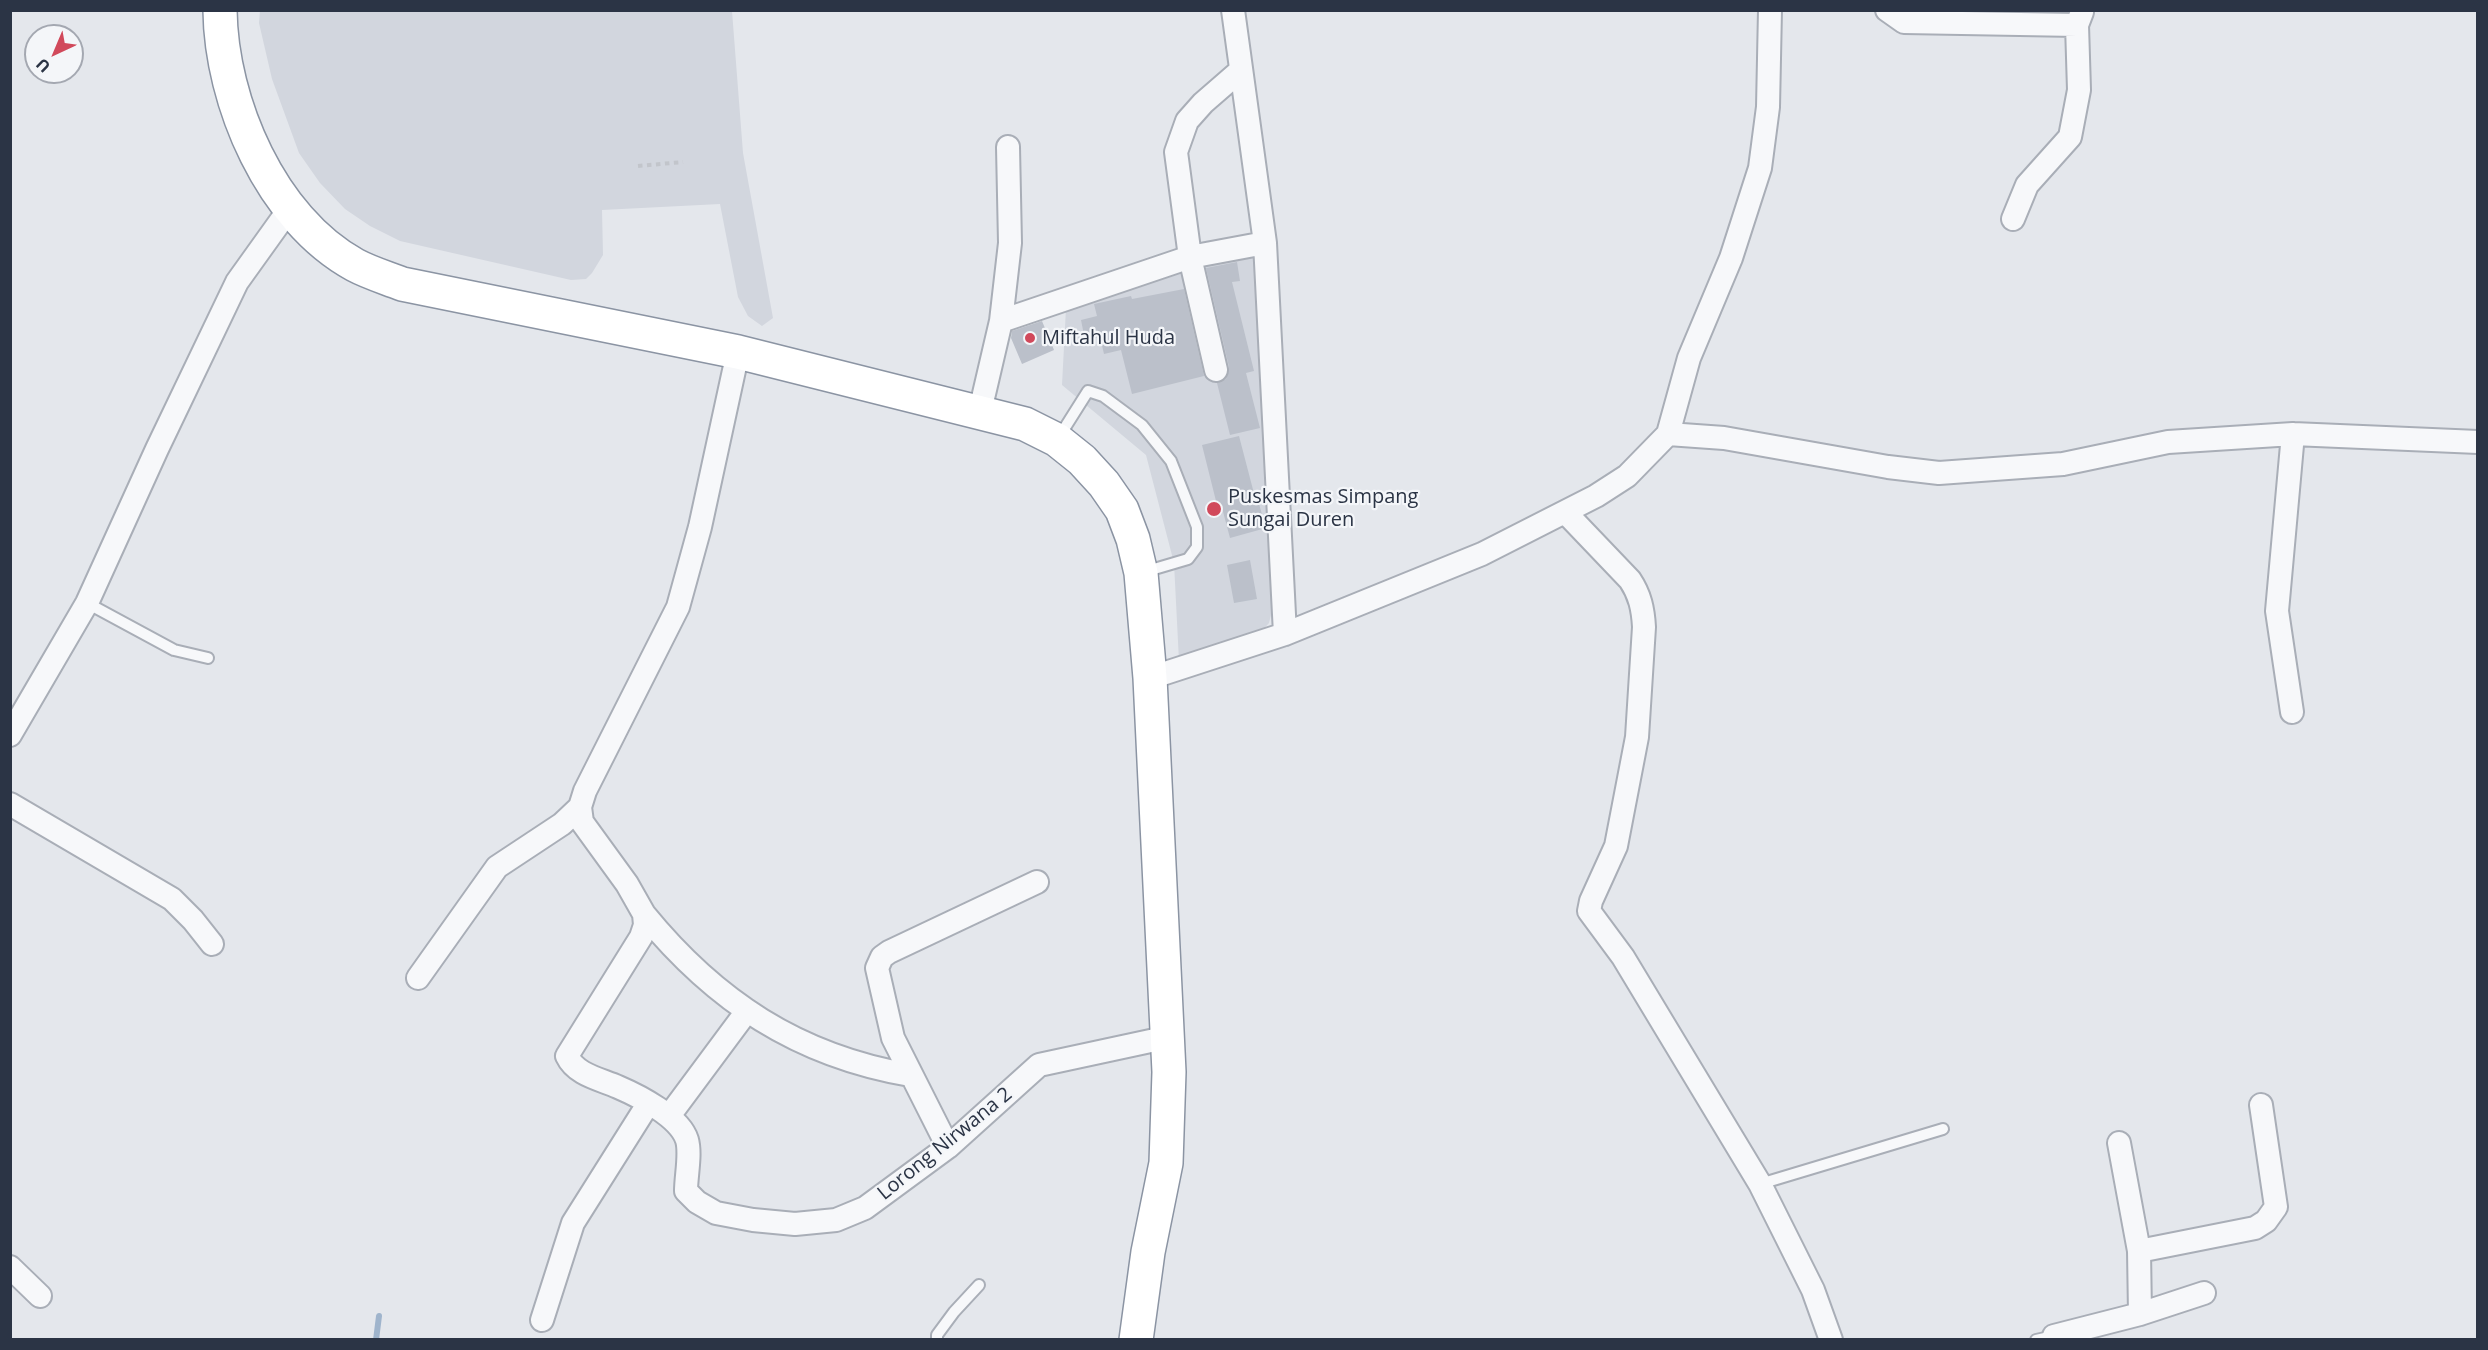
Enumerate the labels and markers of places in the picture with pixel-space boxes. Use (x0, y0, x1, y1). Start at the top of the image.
place label: Miftahul Huda (1042, 326, 1175, 350)
marker: Miftahul Huda (1023, 331, 1037, 345)
place label: Puskesmas Simpang Sungai Duren (1228, 485, 1418, 532)
marker: Puskesmas Simpang Sungai Duren (1205, 500, 1223, 518)

